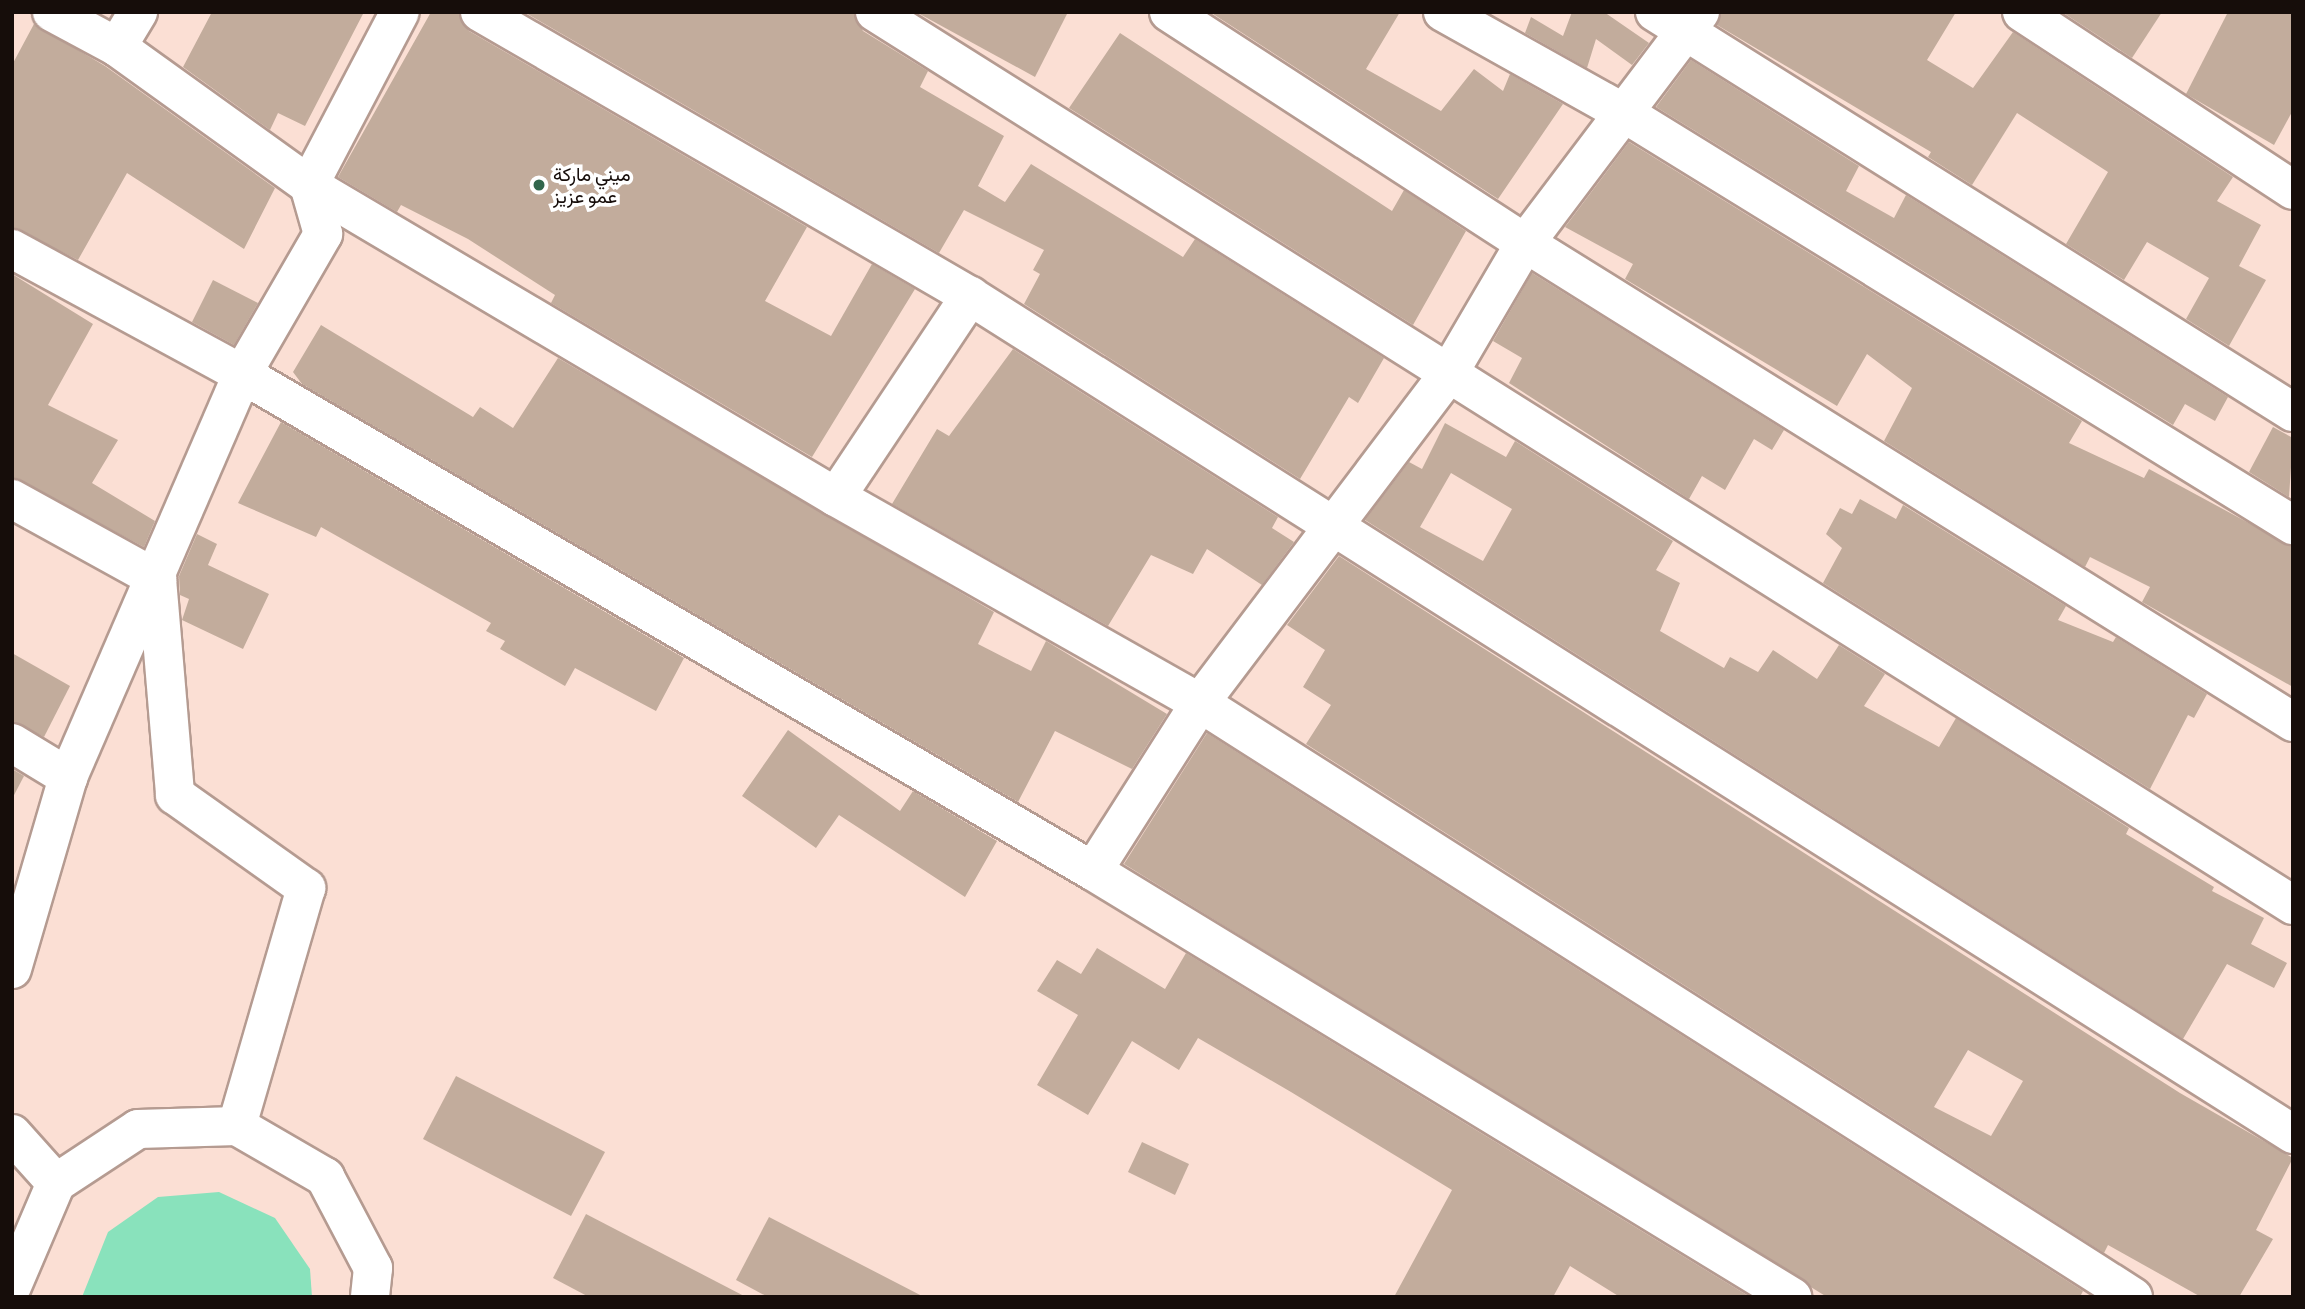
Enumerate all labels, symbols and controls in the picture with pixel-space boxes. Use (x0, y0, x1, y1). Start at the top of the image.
place label: ميني ماركة عمو عزيز (553, 163, 631, 207)
marker: ميني ماركة عمو عزيز (531, 177, 547, 193)

